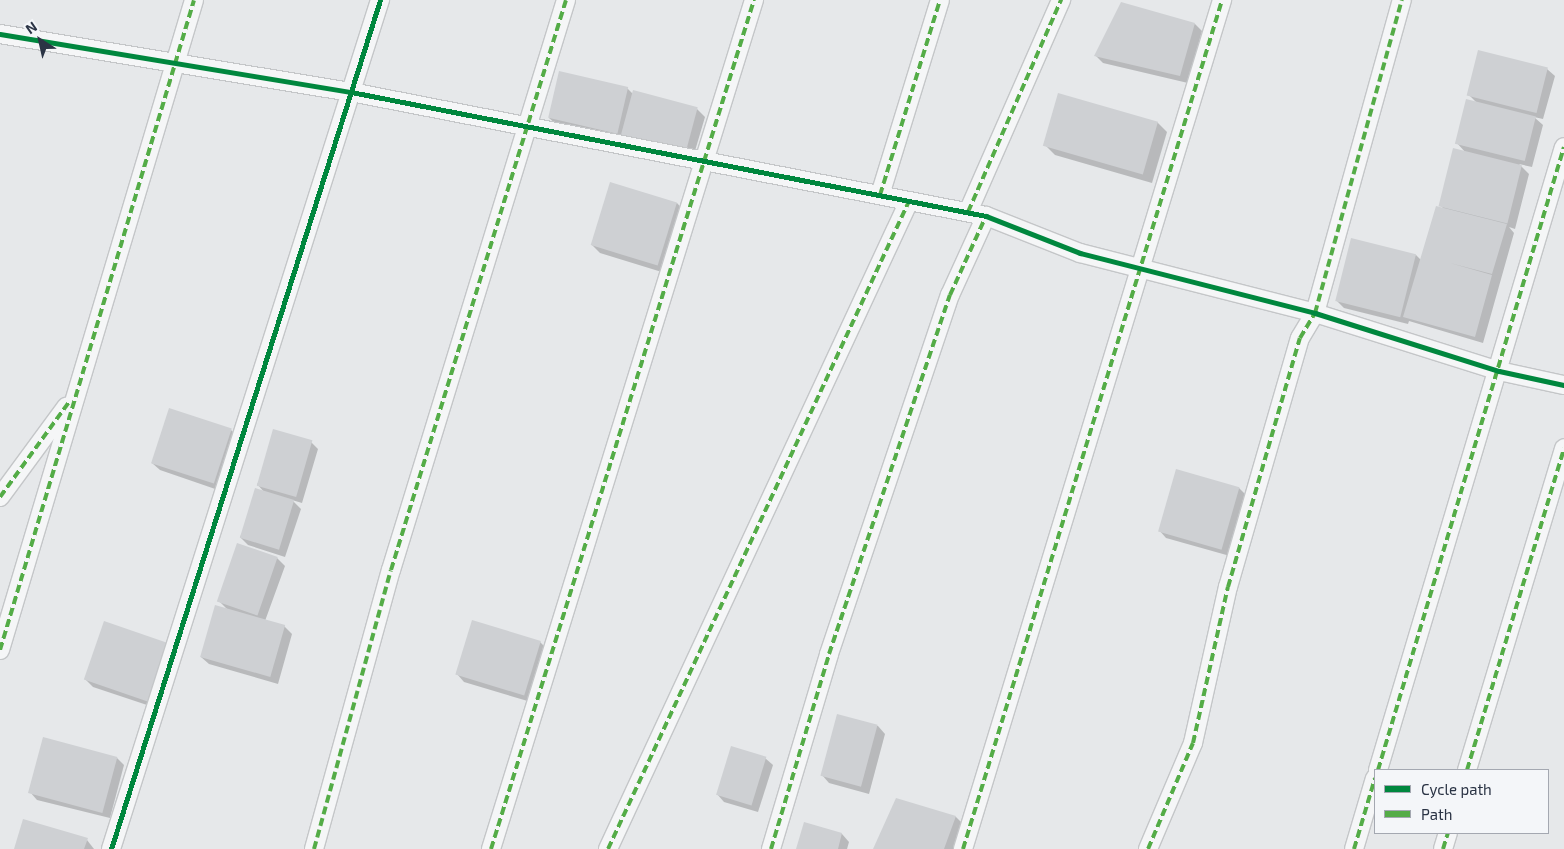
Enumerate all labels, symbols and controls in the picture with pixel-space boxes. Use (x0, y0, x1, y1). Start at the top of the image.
north arrow (15, 15, 65, 65)
text: N (22, 17, 40, 37)
legend (1374, 769, 1549, 834)
text: Cycle path (1421, 780, 1492, 798)
text: Path (1421, 805, 1452, 823)

